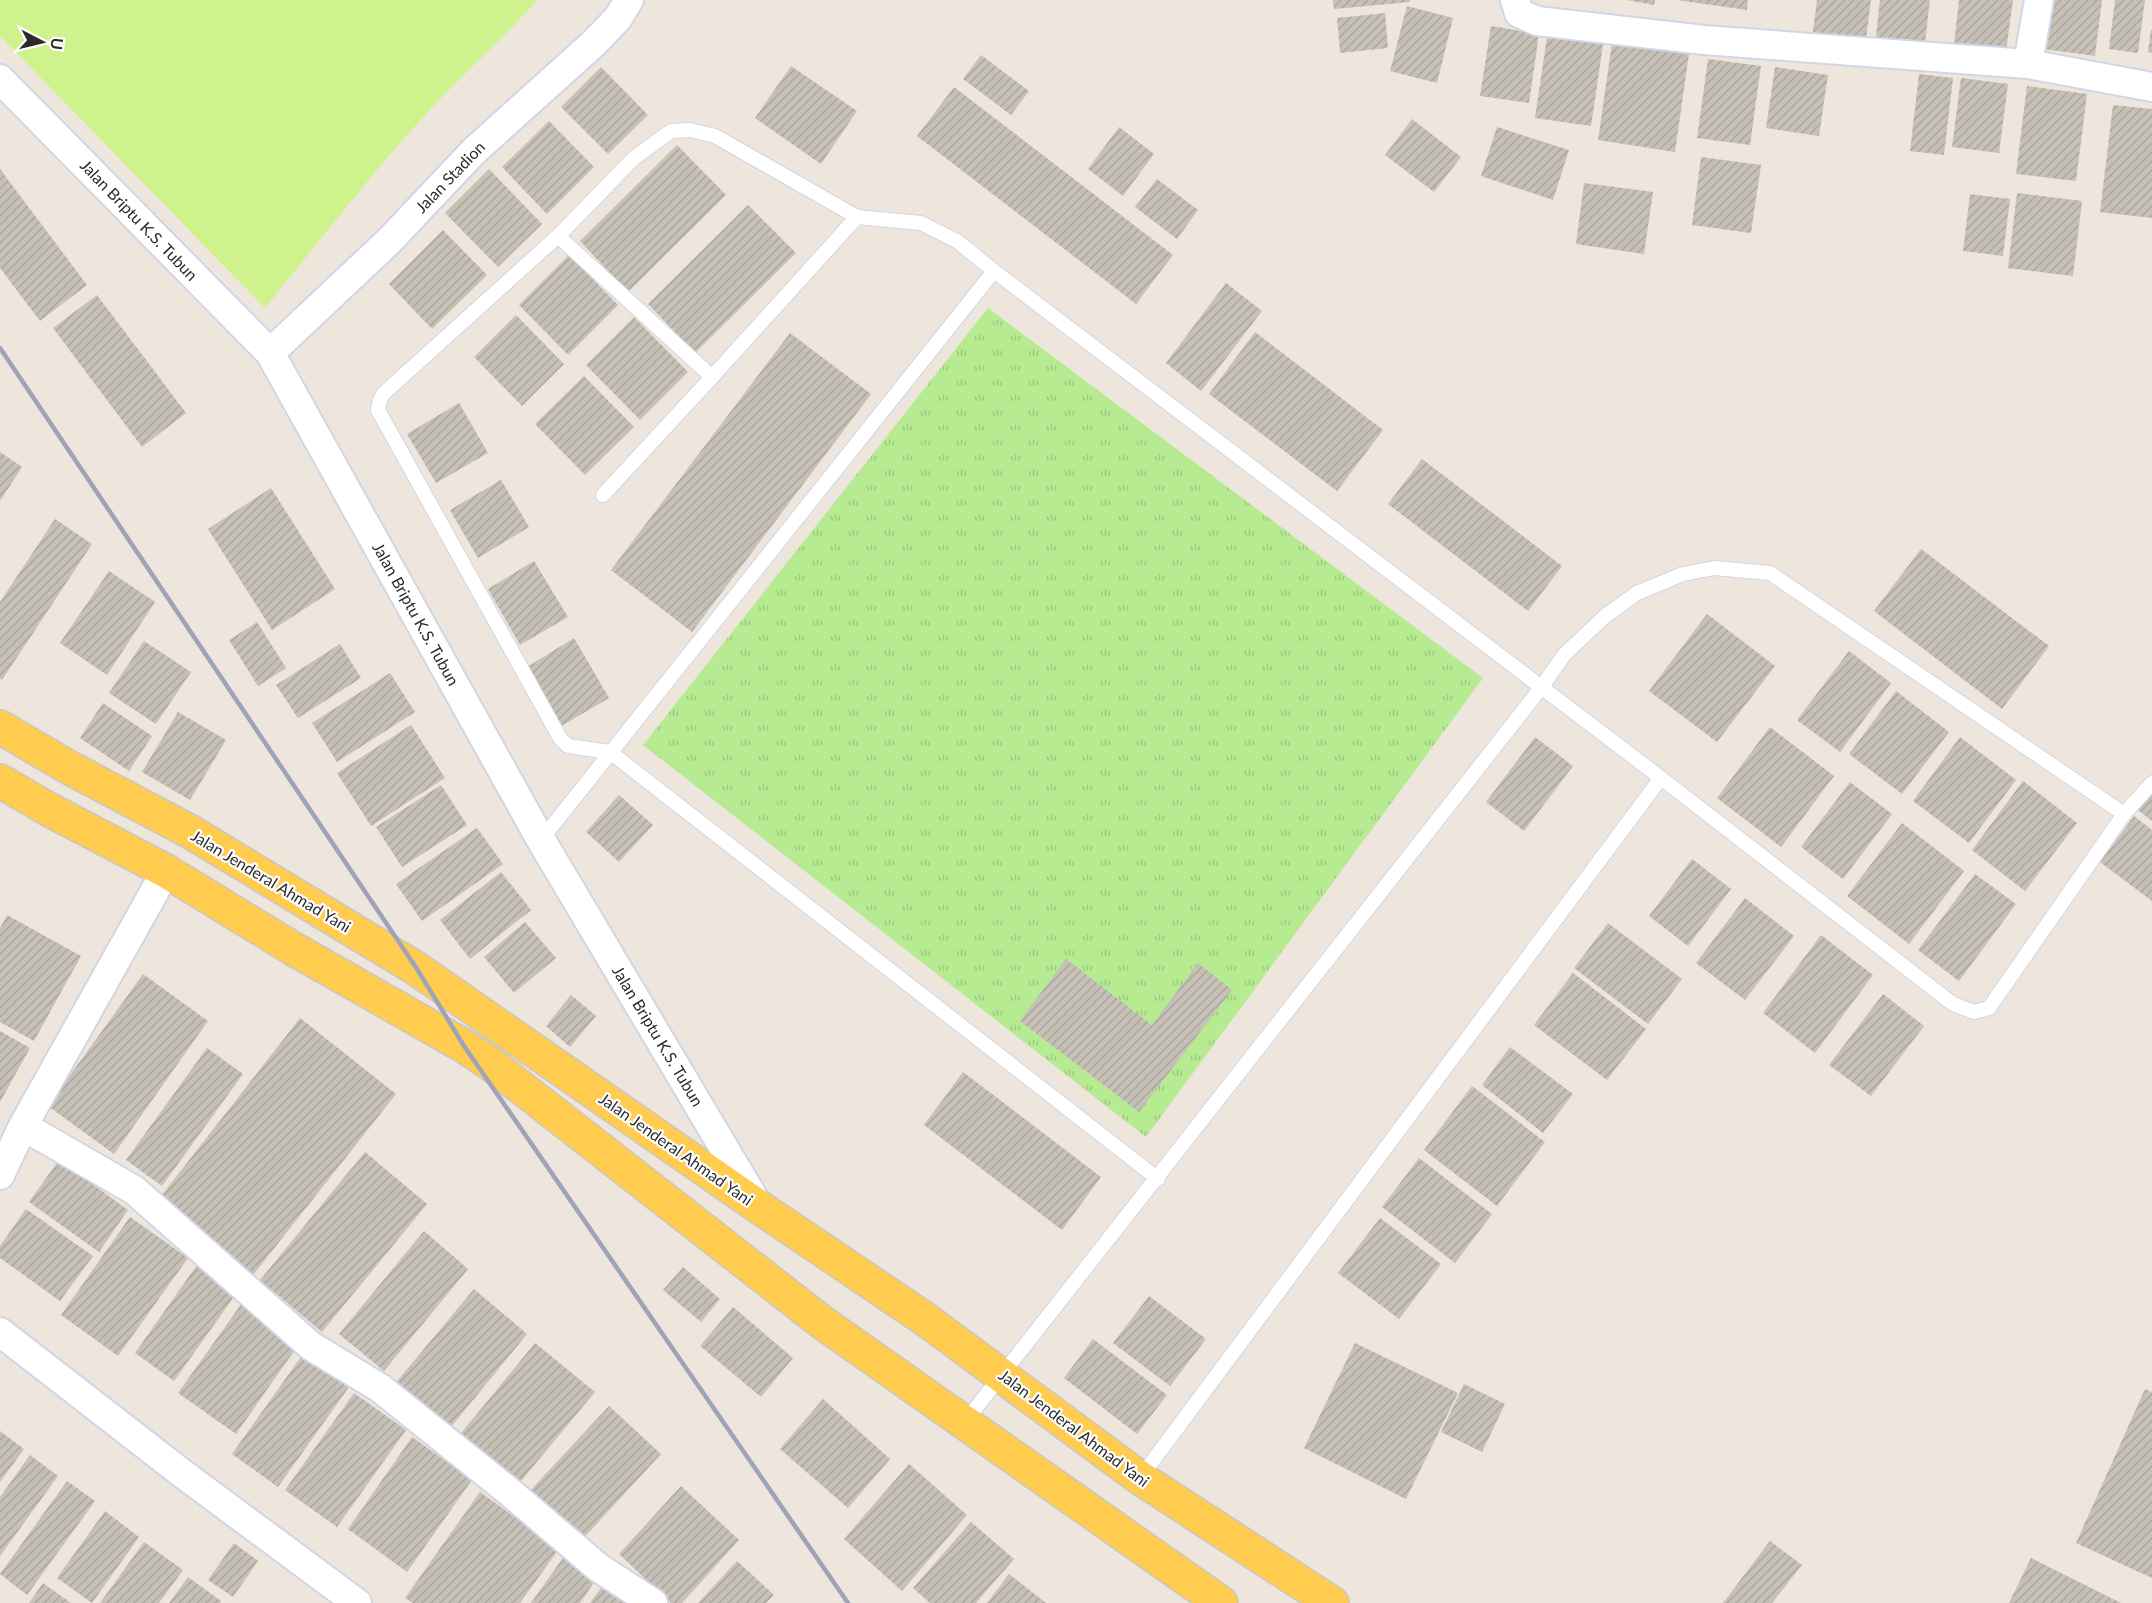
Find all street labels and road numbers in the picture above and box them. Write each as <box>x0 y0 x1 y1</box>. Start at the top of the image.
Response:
street label: Jalan Stadion <box>411 137 488 216</box>
street label: Jalan Briptu K.S. Tubun <box>77 155 202 284</box>
street label: Jalan Briptu K.S. Tubun <box>369 539 464 689</box>
street label: Jalan Jenderal Ahmad Yani <box>188 825 355 936</box>
street label: Jalan Briptu K.S. Tubun <box>609 962 708 1109</box>
street label: Jalan Jenderal Ahmad Yani <box>596 1088 757 1209</box>
street label: Jalan Jenderal Ahmad Yani <box>995 1365 1153 1490</box>

